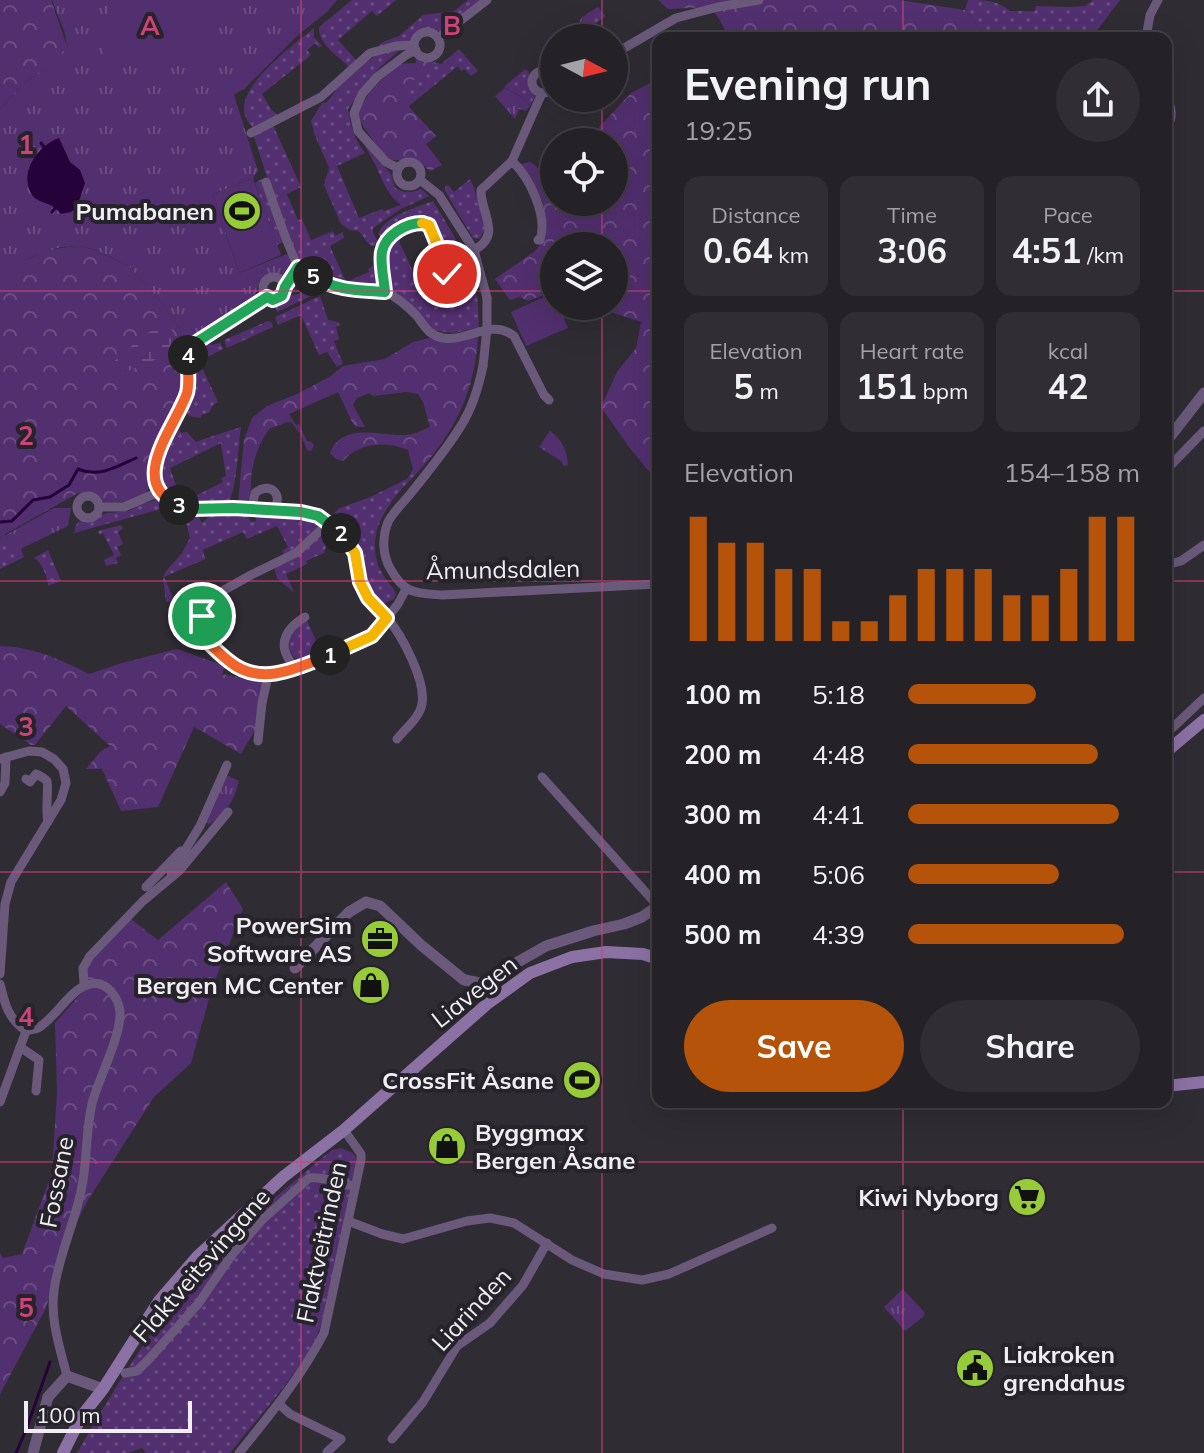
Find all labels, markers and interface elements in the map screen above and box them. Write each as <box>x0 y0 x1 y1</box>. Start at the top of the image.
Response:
text: A <box>140 9 160 42</box>
text: B <box>443 9 461 42</box>
north arrow <box>540 24 628 112</box>
map controls <box>540 24 628 320</box>
text: Evening run <box>684 56 931 111</box>
button: share <box>1056 58 1140 142</box>
text: 19:25 <box>684 114 752 147</box>
text: 1 <box>18 128 34 161</box>
button: locate <box>540 128 628 216</box>
sports icon: Pumabanen <box>221 190 263 232</box>
place label: Pumabanen <box>76 196 214 226</box>
text: Distance <box>712 201 800 229</box>
text: Time <box>887 201 937 229</box>
text: Pace <box>1043 201 1093 229</box>
text: 0.64 <box>703 229 773 272</box>
text: 3:06 <box>877 229 947 272</box>
text: 4:51 <box>1012 229 1082 272</box>
button: layers <box>540 232 628 320</box>
pin <box>413 240 481 308</box>
text: km <box>773 241 809 269</box>
text: /km <box>1082 241 1124 269</box>
icon: check <box>425 252 469 296</box>
pin: 5 <box>293 256 333 296</box>
text: 5 <box>306 262 320 290</box>
pin: 4 <box>168 335 208 375</box>
text: Elevation <box>709 337 803 365</box>
text: Heart rate <box>860 337 964 365</box>
text: kcal <box>1048 337 1088 365</box>
text: 4 <box>181 341 195 369</box>
text: 5 <box>733 365 754 408</box>
text: 151 <box>856 365 917 408</box>
text: 42 <box>1048 365 1088 408</box>
text: m <box>754 377 779 405</box>
text: bpm <box>917 377 968 405</box>
text: 2 <box>18 419 34 452</box>
text: Elevation <box>684 456 794 489</box>
text: 154–158 m <box>1004 456 1140 489</box>
pin: 3 <box>159 485 199 525</box>
text: 3 <box>172 491 186 519</box>
pin: 2 <box>321 513 361 553</box>
text: 2 <box>334 519 348 547</box>
street label: Åmundsdalen <box>425 553 581 585</box>
pin <box>168 582 236 650</box>
icon: arrive <box>180 594 224 638</box>
pin: 1 <box>310 635 350 675</box>
text: 1 <box>323 641 337 669</box>
text: 100 m <box>684 678 761 711</box>
text: 5:18 <box>812 678 865 711</box>
text: 3 <box>18 710 34 743</box>
text: 200 m <box>684 738 761 771</box>
text: 4:48 <box>812 738 865 771</box>
text: 300 m <box>684 798 761 831</box>
text: 4:41 <box>812 798 865 831</box>
text: 400 m <box>684 858 761 891</box>
text: 5:06 <box>812 858 865 891</box>
place label: PowerSim Software AS <box>207 910 352 968</box>
office icon: PowerSim Software AS <box>359 918 401 960</box>
text: 500 m <box>684 918 761 951</box>
text: 4:39 <box>812 918 865 951</box>
street label: Liavegen <box>425 948 523 1034</box>
shop icon: Bergen MC Center <box>350 964 392 1006</box>
place label: Bergen MC Center <box>136 970 344 1000</box>
text: 4 <box>18 1000 34 1033</box>
button: Save <box>684 1000 904 1092</box>
button: Share <box>920 1000 1140 1092</box>
sports icon: CrossFit Åsane <box>561 1059 603 1101</box>
place label: CrossFit Åsane <box>382 1065 554 1095</box>
place label: Byggmax Bergen Åsane <box>475 1117 635 1175</box>
shop icon: Byggmax Bergen Åsane <box>426 1125 468 1167</box>
street label: Fossane <box>32 1134 80 1230</box>
street label: Flaktveitrinden <box>289 1159 353 1325</box>
supermarket icon: Kiwi Nyborg <box>1006 1176 1048 1218</box>
street label: Flaktveitsvingane <box>126 1182 276 1348</box>
place label: Kiwi Nyborg <box>858 1182 999 1212</box>
street label: Liarinden <box>425 1261 517 1357</box>
text: 5 <box>18 1291 34 1324</box>
place label: Liakroken grendahus <box>1003 1339 1125 1397</box>
public building icon: Liakroken grendahus <box>954 1347 996 1389</box>
scale bar <box>24 1397 192 1433</box>
text: 100 m <box>36 1401 101 1429</box>

